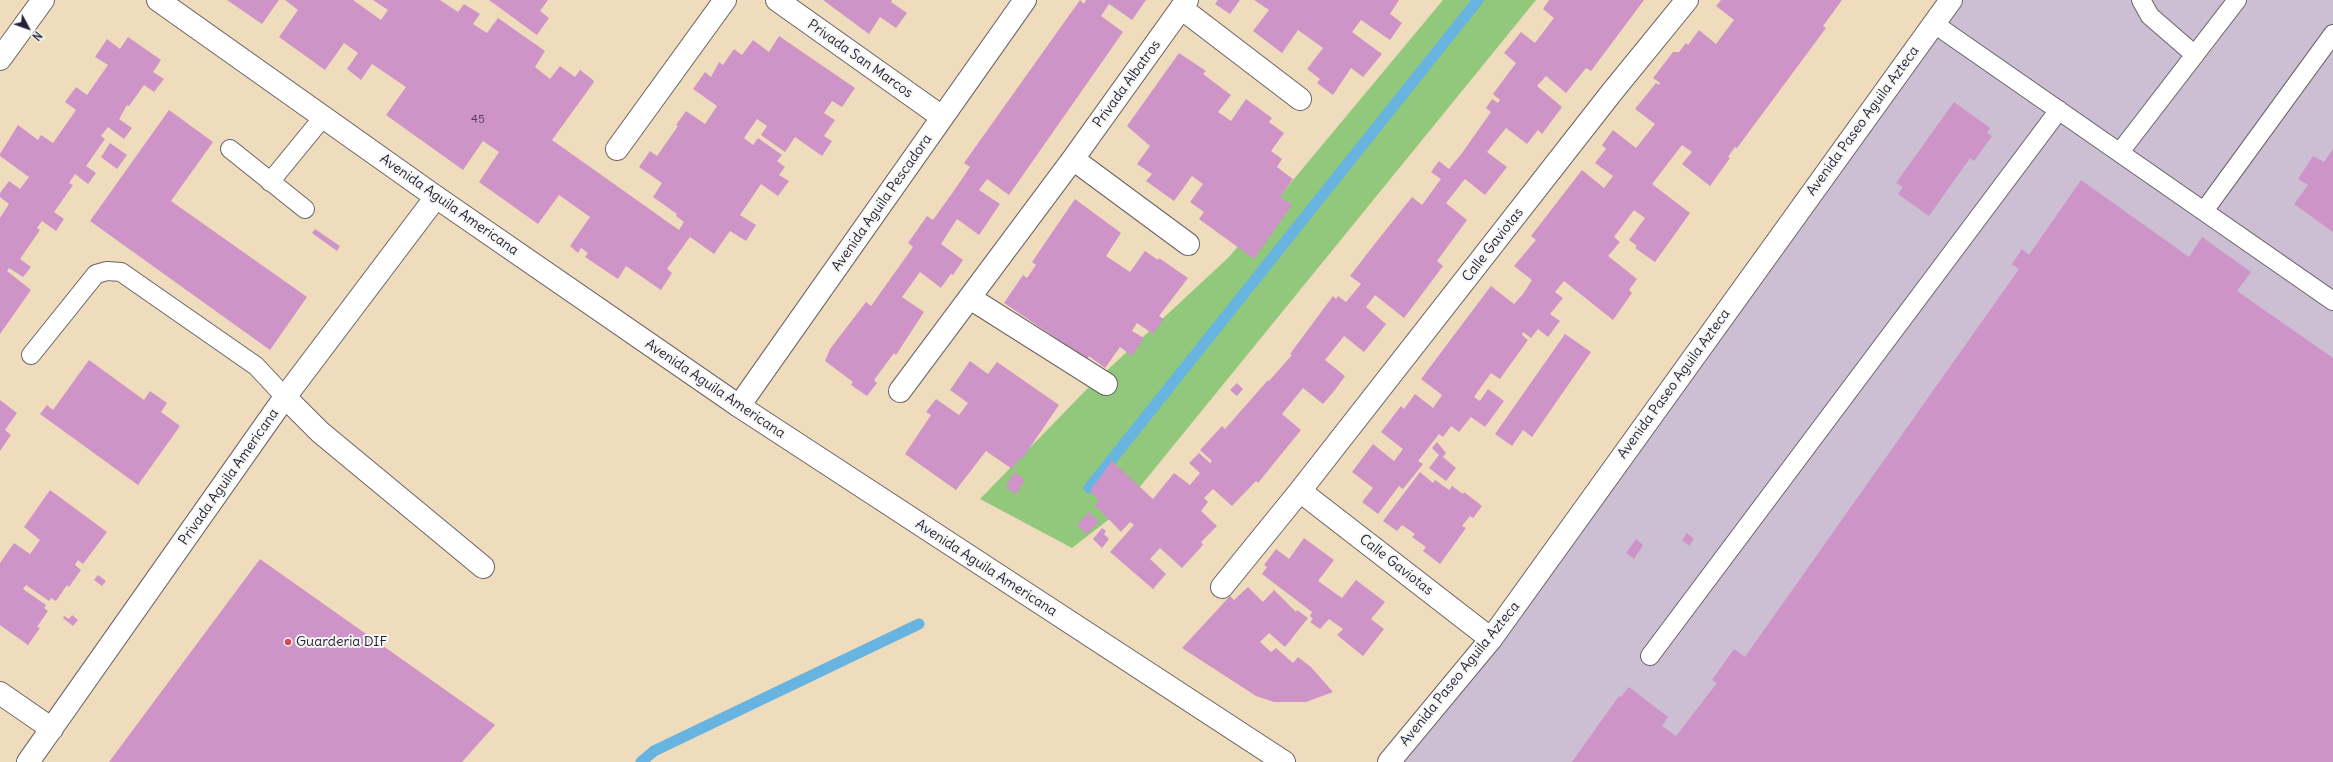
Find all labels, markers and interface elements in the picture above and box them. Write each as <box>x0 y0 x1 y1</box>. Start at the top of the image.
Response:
north arrow <box>8 8 48 48</box>
street label: Privada San Marcos <box>804 16 916 102</box>
text: N <box>29 28 45 43</box>
street label: Privada Albatros <box>1090 37 1164 131</box>
street label: Avenida Paseo Aguila Azteca <box>1803 43 1923 199</box>
house number: 45 <box>471 113 485 127</box>
street label: Avenida Aguila Pescadora <box>828 131 936 275</box>
street label: Avenida Aguila Americana <box>376 151 522 259</box>
street label: Calle Gaviotas <box>1459 205 1527 285</box>
street label: Avenida Paseo Aguila Azteca <box>1614 306 1734 462</box>
street label: Avenida Aguila Americana <box>642 336 788 442</box>
street label: Privada Aguila Americana <box>175 405 283 549</box>
street label: Avenida Aguila Americana <box>912 516 1060 620</box>
street label: Calle Gaviotas <box>1356 531 1436 599</box>
street label: Avenida Paseo Aguila Azteca <box>1397 599 1523 749</box>
place label: Guarderia DIF <box>296 634 387 650</box>
marker: Guarderia DIF <box>283 637 293 647</box>

